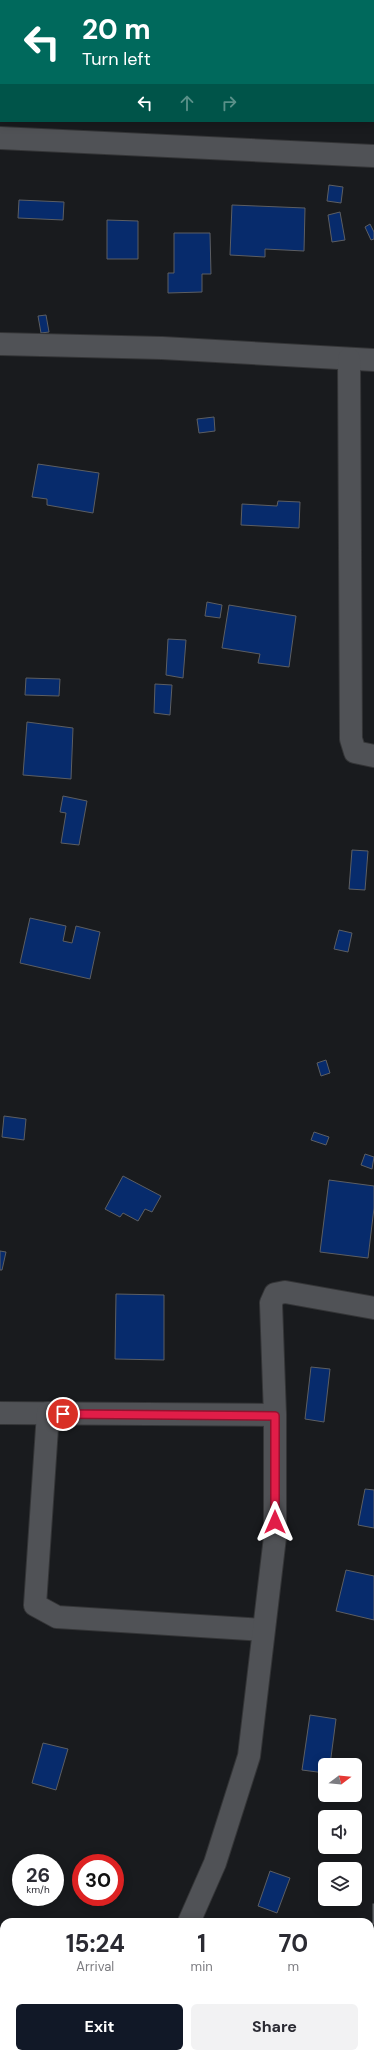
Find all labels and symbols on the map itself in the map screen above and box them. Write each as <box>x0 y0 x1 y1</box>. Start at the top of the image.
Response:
pin <box>46 1397 80 1431</box>
position arrow <box>254 1501 296 1543</box>
north arrow <box>318 1758 362 1802</box>
speed limit sign: 30 <box>72 1854 124 1906</box>

